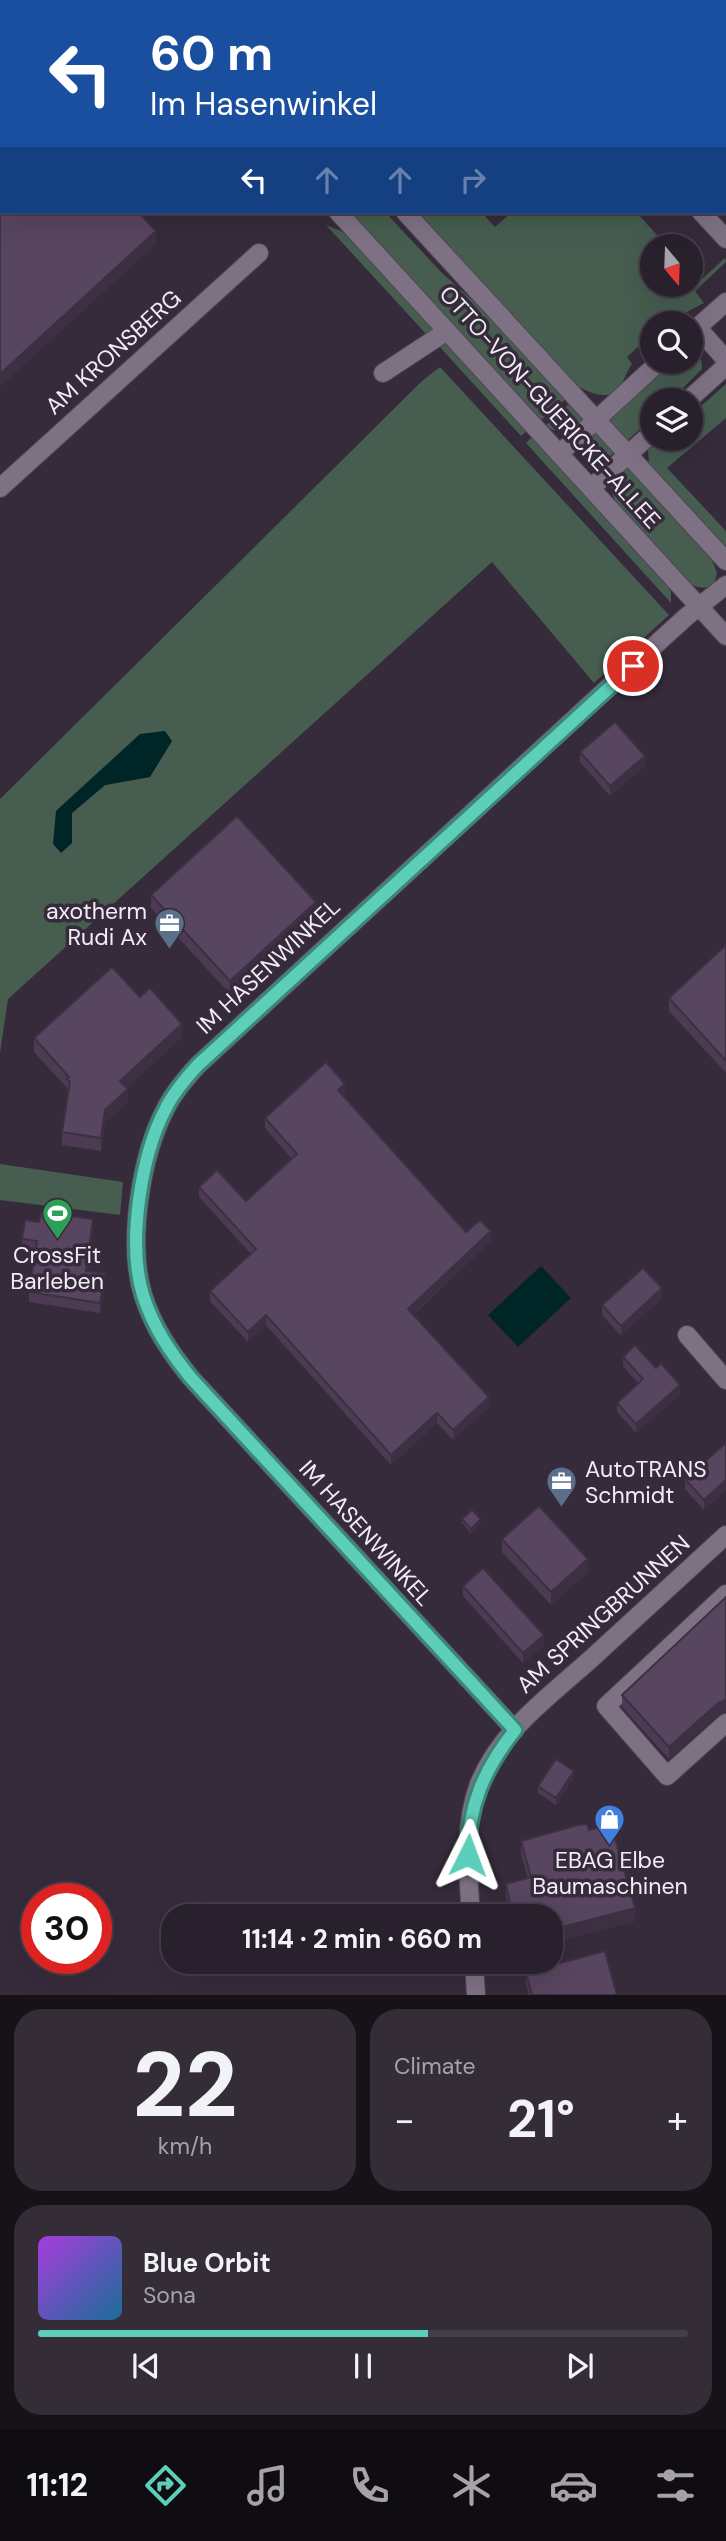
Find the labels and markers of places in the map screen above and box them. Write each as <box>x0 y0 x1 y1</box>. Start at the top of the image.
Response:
pin <box>603 636 663 696</box>
place label: axotherm Rudi Ax <box>46 896 147 952</box>
office icon: axotherm Rudi Ax <box>153 907 187 951</box>
sports icon: CrossFit Barleben <box>40 1197 74 1241</box>
place label: CrossFit Barleben <box>10 1240 104 1296</box>
place label: AutoTRANS Schmidt <box>585 1454 707 1510</box>
office icon: AutoTRANS Schmidt <box>545 1465 579 1509</box>
shop icon: EBAG Elbe Baumaschinen <box>593 1802 627 1846</box>
place label: EBAG Elbe Baumaschinen <box>532 1845 688 1901</box>

